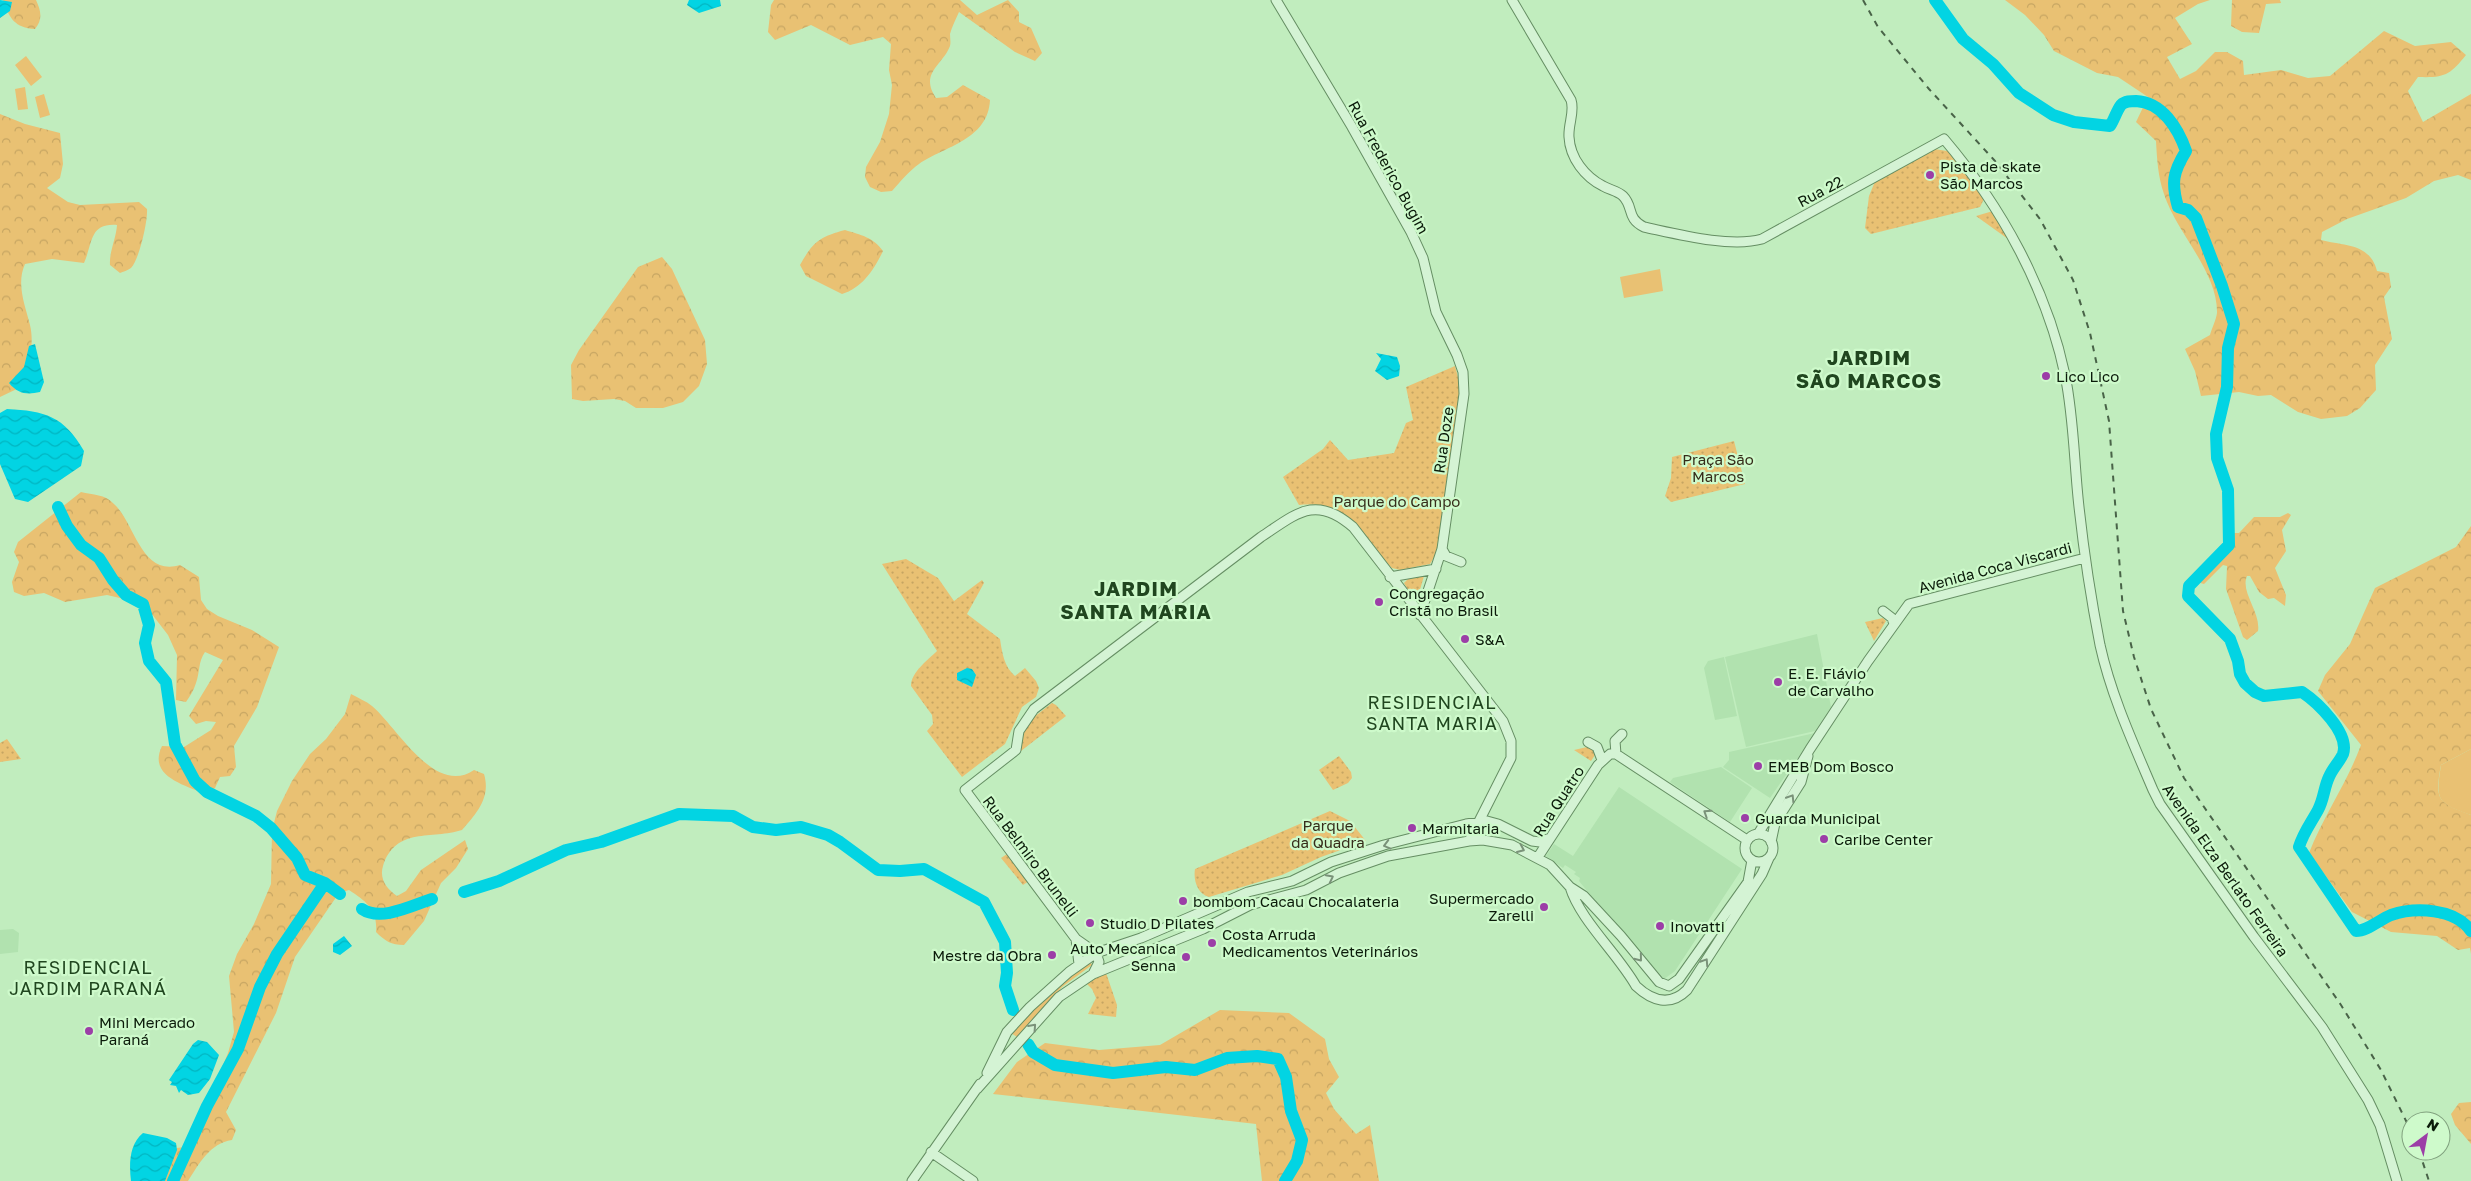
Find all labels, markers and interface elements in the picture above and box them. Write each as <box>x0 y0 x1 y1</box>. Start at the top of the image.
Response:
street label: Rua Frederico Bugim <box>1345 98 1433 236</box>
place label: Pista de skate São Marcos <box>1940 157 2041 192</box>
marker: Pista de skate São Marcos <box>1924 169 1936 181</box>
street label: Rua 22 <box>1794 172 1846 210</box>
district label: JARDIM SÃO MARCOS <box>1796 345 1942 392</box>
place label: Lico Lico <box>2056 367 2119 385</box>
marker: Lico Lico <box>2040 370 2052 382</box>
street label: Rua Doze <box>1429 405 1457 474</box>
park label: Praça São Marcos <box>1682 450 1754 485</box>
park label: Parque do Campo <box>1334 492 1460 510</box>
street label: Avenida Coca Viscardi <box>1916 538 2074 596</box>
district label: JARDIM SANTA MARIA <box>1060 576 1212 623</box>
place label: Congregação Cristã no Brasil <box>1389 584 1498 619</box>
marker: Congregação Cristã no Brasil <box>1373 596 1385 608</box>
place label: S&A <box>1475 630 1505 648</box>
marker: S&A <box>1459 633 1471 645</box>
place label: E. E. Flávio de Carvalho <box>1788 664 1874 699</box>
marker: E. E. Flávio de Carvalho <box>1772 676 1784 688</box>
district label: RESIDENCIAL SANTA MARIA <box>1366 691 1498 734</box>
place label: EMEB Dom Bosco <box>1768 757 1894 775</box>
marker: EMEB Dom Bosco <box>1752 760 1764 772</box>
street label: Rua Quatro <box>1529 762 1587 840</box>
street label: Avenida Elza Berlato Ferreira <box>2159 780 2293 960</box>
street label: Rua Belmiro Brunelli <box>980 792 1082 920</box>
one-way arrow <box>1784 795 1794 804</box>
place label: Guarda Municipal <box>1755 809 1880 827</box>
one-way arrow <box>1703 810 1712 819</box>
marker: Guarda Municipal <box>1739 812 1751 824</box>
park label: Parque da Quadra <box>1291 816 1365 851</box>
place label: Marmitaria <box>1422 819 1499 837</box>
marker: Marmitaria <box>1406 822 1418 834</box>
place label: Caribe Center <box>1834 830 1933 848</box>
marker: Caribe Center <box>1818 833 1830 845</box>
one-way arrow <box>1383 839 1391 849</box>
one-way arrow <box>1516 843 1525 854</box>
one-way arrow <box>1325 874 1334 884</box>
place label: Supermercado Zarelli <box>1429 889 1534 924</box>
place label: bombom Cacau Chocalateria <box>1193 892 1399 910</box>
marker: bombom Cacau Chocalateria <box>1177 895 1189 907</box>
marker: Supermercado Zarelli <box>1538 901 1550 913</box>
place label: Studio D Pilates <box>1100 914 1214 932</box>
marker: Studio D Pilates <box>1084 917 1096 929</box>
place label: Inovatti <box>1670 917 1725 935</box>
marker: Inovatti <box>1654 920 1666 932</box>
place label: Costa Arruda Medicamentos Veterinários <box>1222 925 1418 960</box>
marker: Costa Arruda Medicamentos Veterinários <box>1206 937 1218 949</box>
place label: Auto Mecanica Senna <box>1070 939 1176 974</box>
place label: Mestre da Obra <box>932 946 1042 964</box>
marker: Mestre da Obra <box>1046 949 1058 961</box>
marker: Auto Mecanica Senna <box>1180 951 1192 963</box>
one-way arrow <box>1634 952 1643 961</box>
district label: RESIDENCIAL JARDIM PARANÁ <box>9 956 167 999</box>
one-way arrow <box>1698 958 1708 967</box>
place label: Mini Mercado Paraná <box>99 1013 195 1048</box>
one-way arrow <box>1027 1023 1036 1032</box>
marker: Mini Mercado Paraná <box>83 1025 95 1037</box>
north arrow <box>2401 1111 2451 1161</box>
text: N <box>2424 1115 2442 1135</box>

